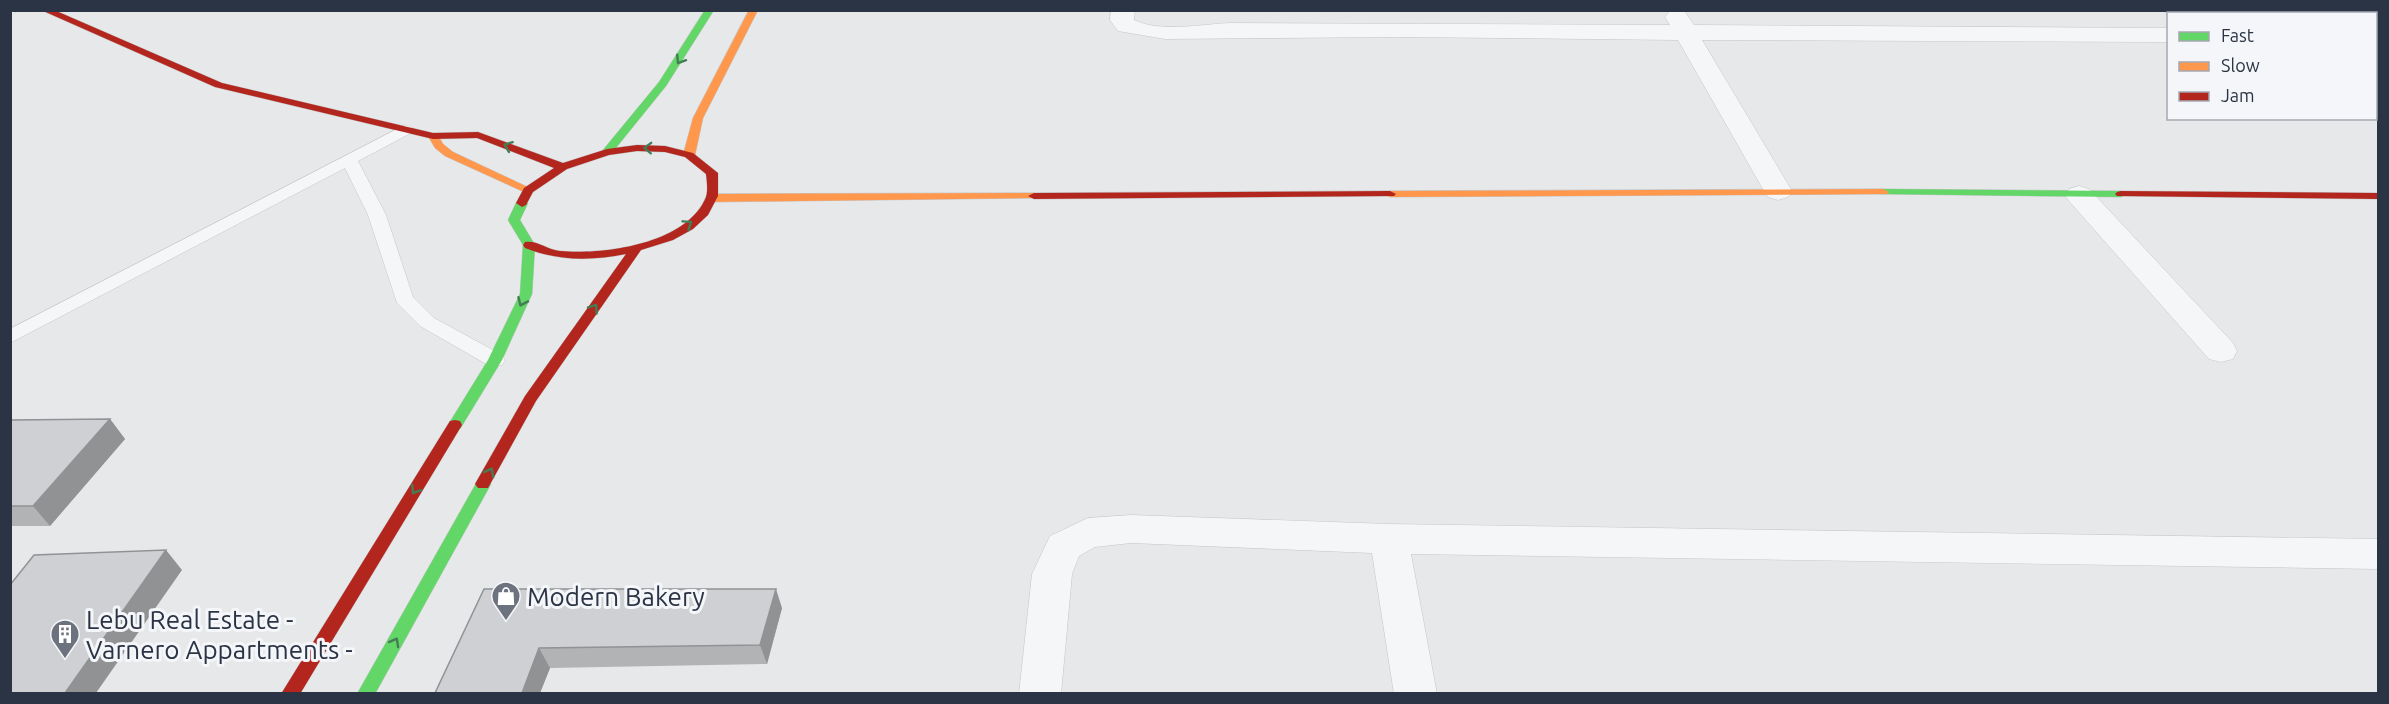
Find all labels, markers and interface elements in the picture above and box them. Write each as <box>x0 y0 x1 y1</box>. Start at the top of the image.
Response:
legend <box>2167 12 2377 120</box>
text: Fast <box>2221 25 2254 45</box>
one-way arrow <box>675 54 687 64</box>
text: Slow <box>2221 55 2260 75</box>
text: Jam <box>2221 85 2255 105</box>
one-way arrow <box>503 141 514 153</box>
one-way arrow <box>644 142 653 155</box>
one-way arrow <box>682 220 692 232</box>
one-way arrow <box>517 296 529 307</box>
one-way arrow <box>587 304 598 315</box>
one-way arrow <box>483 468 494 478</box>
one-way arrow <box>411 484 423 494</box>
shop icon: Modern Bakery <box>490 580 522 622</box>
place label: Modern Bakery <box>527 582 705 611</box>
place label: Lebu Real Estate - Varnero Appartments - <box>86 605 353 664</box>
building icon: Lebu Real Estate - Varnero Appartments - <box>49 618 81 660</box>
one-way arrow <box>388 638 399 649</box>

